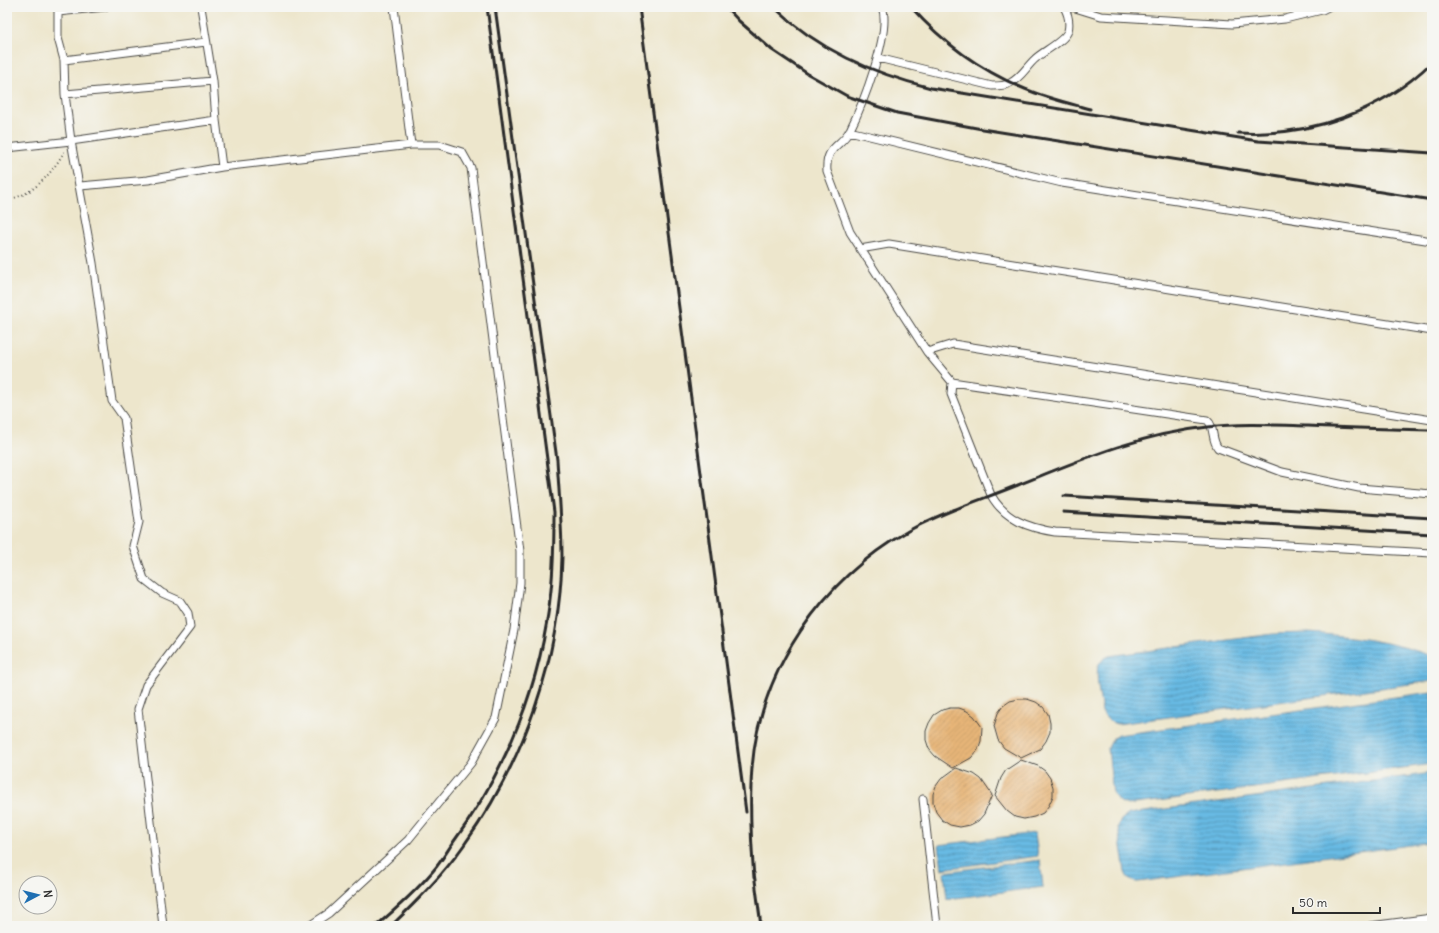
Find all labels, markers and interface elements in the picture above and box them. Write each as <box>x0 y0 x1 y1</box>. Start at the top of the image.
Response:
north arrow <box>18 875 58 915</box>
text: N <box>41 889 55 898</box>
scale bar <box>1293 889 1380 915</box>
text: 50 m <box>1299 895 1328 910</box>

